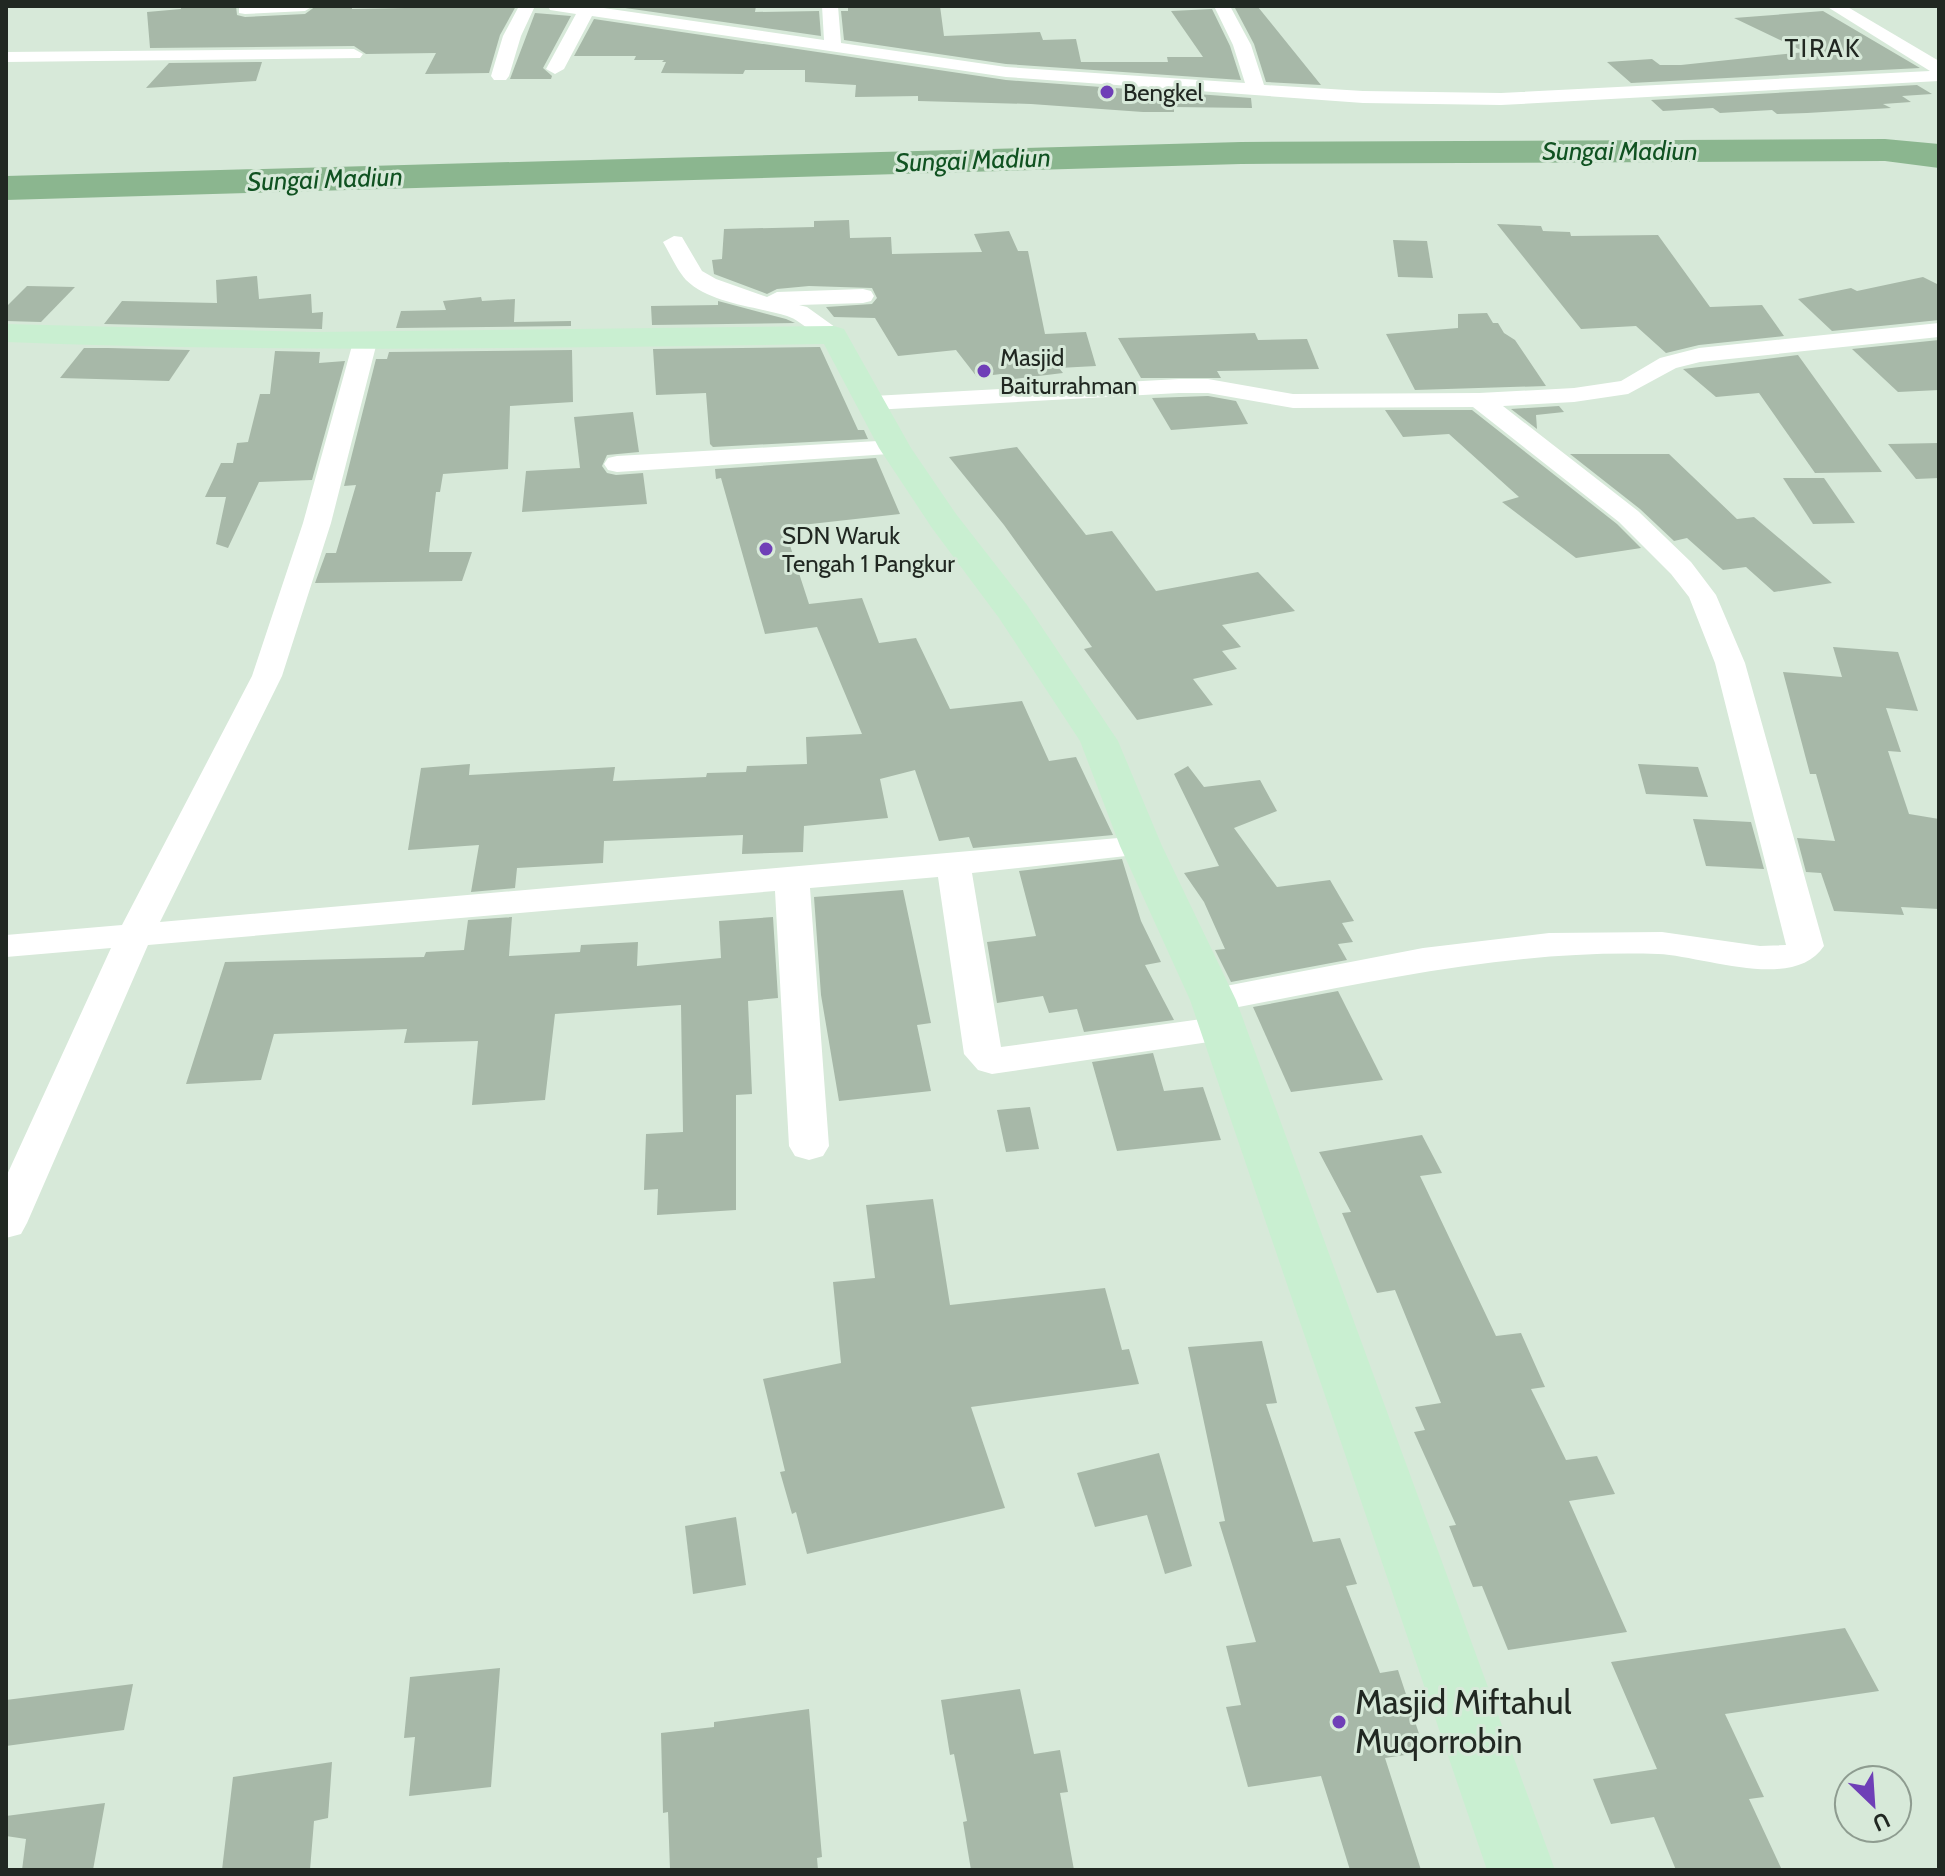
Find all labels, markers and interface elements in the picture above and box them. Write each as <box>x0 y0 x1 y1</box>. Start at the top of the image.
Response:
district label: TIRAK <box>1785 32 1861 64</box>
place label: Bengkel <box>1123 78 1203 107</box>
marker: Bengkel <box>1098 83 1116 101</box>
water label: Sungai Madiun <box>1542 135 1698 167</box>
water label: Sungai Madiun <box>895 141 1051 179</box>
water label: Sungai Madiun <box>247 160 403 198</box>
place label: Masjid Baiturrahman <box>1000 343 1137 400</box>
marker: Masjid Baiturrahman <box>975 362 993 380</box>
place label: SDN Waruk Tengah 1 Pangkur <box>782 521 955 578</box>
marker: SDN Waruk Tengah 1 Pangkur <box>757 540 775 558</box>
place label: Masjid Miftahul Muqorrobin <box>1355 1681 1572 1762</box>
marker: Masjid Miftahul Muqorrobin <box>1330 1713 1348 1731</box>
north arrow <box>1833 1764 1913 1844</box>
text: U <box>1868 1806 1894 1837</box>

